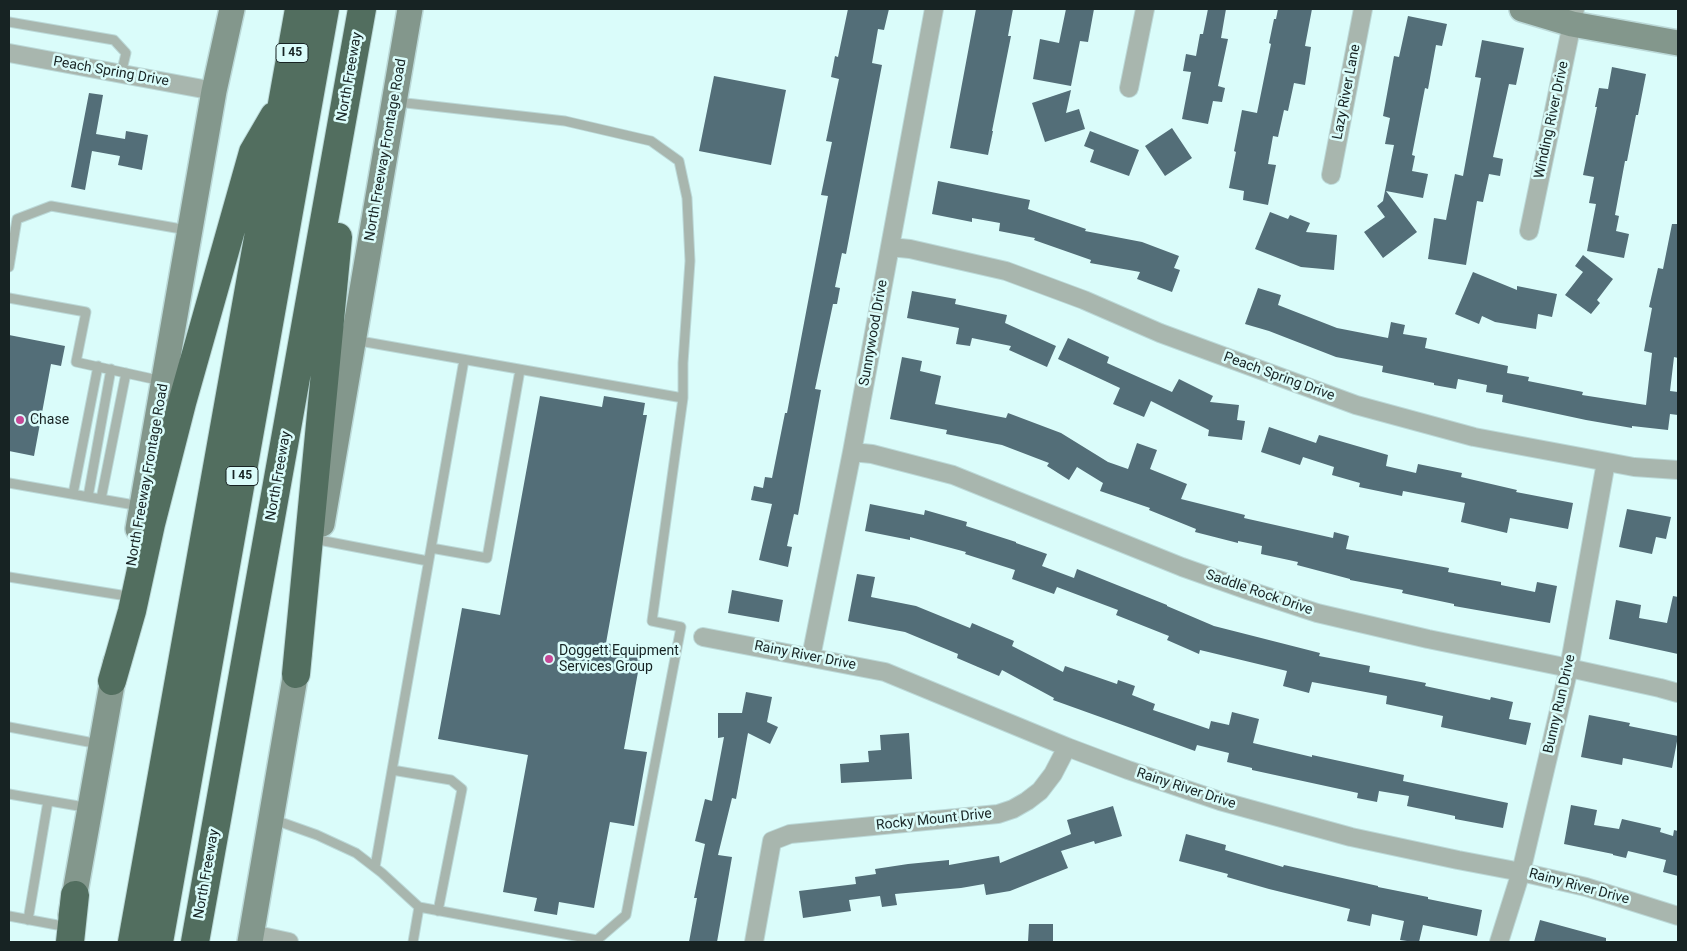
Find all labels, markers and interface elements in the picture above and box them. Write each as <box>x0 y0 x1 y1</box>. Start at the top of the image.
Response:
street label: North Freeway <box>334 31 366 123</box>
street label: Lazy River Lane <box>1330 43 1364 141</box>
road number: I 45 <box>276 44 308 62</box>
street label: Peach Spring Drive <box>52 54 170 90</box>
street label: North Freeway Frontage Road <box>362 57 410 243</box>
street label: Winding River Drive <box>1531 60 1573 180</box>
street label: Sunnywood Drive <box>856 279 892 387</box>
street label: Peach Spring Drive <box>1221 349 1337 405</box>
street label: North Freeway Frontage Road <box>124 382 172 568</box>
place label: Chase <box>30 412 69 428</box>
marker: Chase <box>14 414 26 426</box>
street label: North Freeway <box>263 430 295 522</box>
road number: I 45 <box>226 466 258 486</box>
street label: Saddle Rock Drive <box>1203 567 1315 619</box>
street label: Rainy River Drive <box>753 638 857 674</box>
place label: Doggett Equipment Services Group <box>559 643 679 676</box>
marker: Doggett Equipment Services Group <box>543 653 555 665</box>
street label: Bunny Run Drive <box>1540 653 1580 755</box>
street label: Rainy River Drive <box>1134 765 1238 813</box>
street label: Rocky Mount Drive <box>875 806 993 834</box>
street label: North Freeway <box>191 828 223 920</box>
street label: Rainy River Drive <box>1527 866 1631 908</box>

